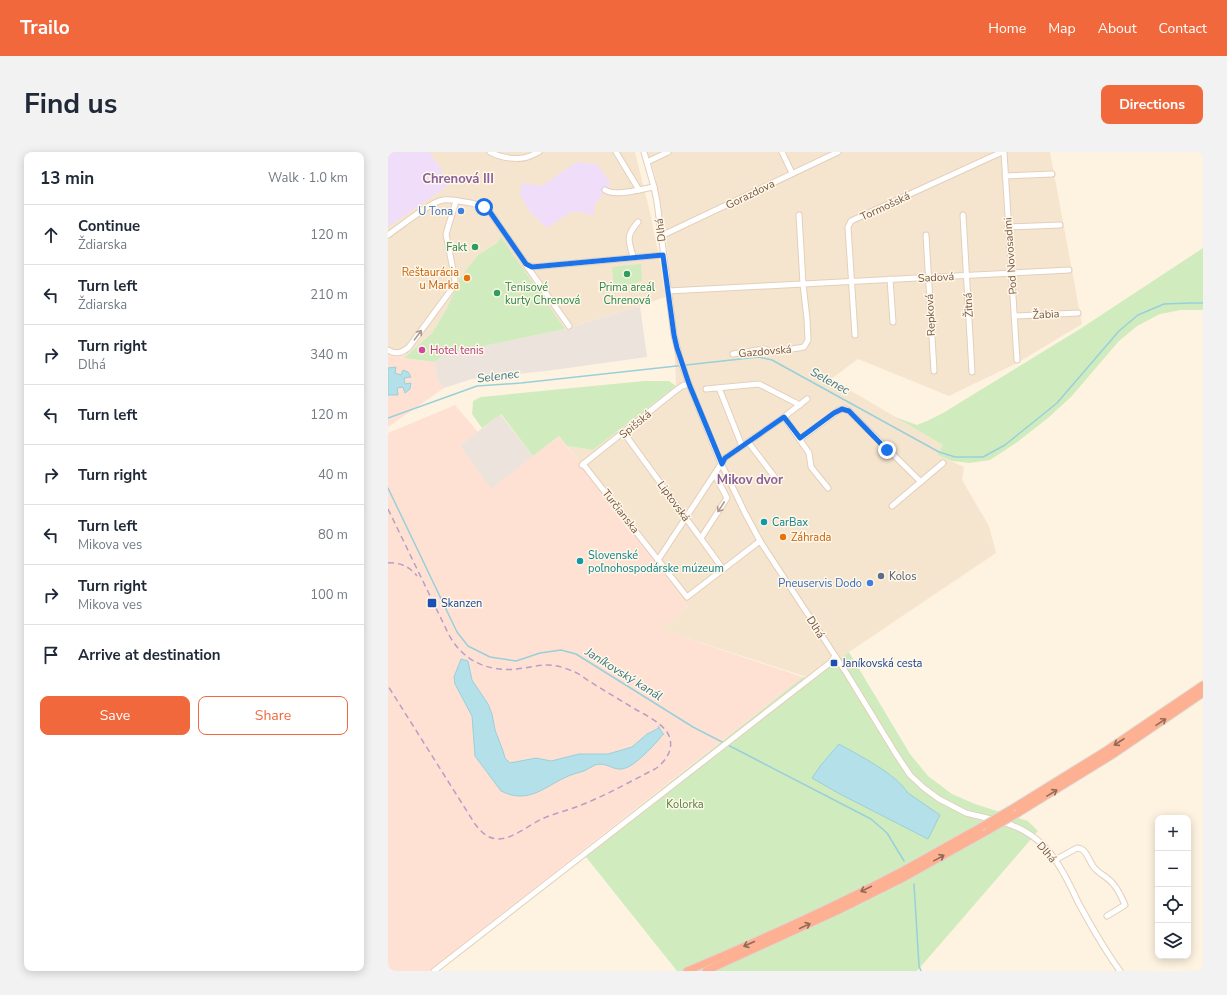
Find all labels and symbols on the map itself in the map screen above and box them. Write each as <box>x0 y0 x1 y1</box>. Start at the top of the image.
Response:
district label: Chrenová III <box>422 170 494 188</box>
street label: Gorazdova <box>723 176 777 213</box>
street label: Tormošská <box>858 188 913 224</box>
route start <box>475 198 493 216</box>
place label: U Tona <box>418 204 453 219</box>
marker: U Tona <box>456 206 466 216</box>
street label: Dlhá <box>652 217 669 243</box>
street label: Pod Novosadmi <box>1000 217 1021 295</box>
place label: Fakt <box>446 240 467 255</box>
marker: Fakt <box>470 242 480 252</box>
place label: Reštaurácia u Marka <box>402 265 459 293</box>
marker: Prima areál Chrenová <box>622 269 632 279</box>
street label: Sadová <box>917 269 955 286</box>
marker: Reštaurácia u Marka <box>462 273 472 283</box>
place label: Tenisové kurty Chrenová <box>505 280 581 308</box>
place label: Prima areál Chrenová <box>599 280 656 308</box>
marker: Tenisové kurty Chrenová <box>492 288 502 298</box>
street label: Žitná <box>959 292 977 318</box>
street label: Repková <box>922 293 939 336</box>
street label: Žabia <box>1032 305 1060 323</box>
one-way arrow <box>414 329 422 340</box>
street label: Gazdovská <box>738 342 792 361</box>
place label: Hotel tenis <box>430 343 484 358</box>
marker: Hotel tenis <box>417 345 427 355</box>
water label: Selenec <box>808 364 853 398</box>
water label: Selenec <box>476 365 520 387</box>
street label: Spišská <box>616 407 655 442</box>
route end <box>878 441 896 459</box>
district label: Mikov dvor <box>717 471 784 489</box>
street label: Liptovská <box>654 478 694 525</box>
street label: Turčianska <box>599 486 643 537</box>
one-way arrow <box>717 501 725 512</box>
place label: CarBax <box>772 515 808 530</box>
marker: CarBax <box>759 517 769 527</box>
place label: Záhrada <box>791 530 832 545</box>
marker: Záhrada <box>778 532 788 542</box>
place label: Slovenské poľnohospodárske múzeum <box>588 548 724 576</box>
marker: Slovenské poľnohospodárske múzeum <box>575 556 585 566</box>
place label: Kolos <box>889 569 916 584</box>
marker: Kolos <box>876 571 886 581</box>
place label: Pneuservis Dodo <box>778 576 862 591</box>
marker: Pneuservis Dodo <box>865 578 875 588</box>
place label: Skanzen <box>441 596 482 611</box>
marker: Skanzen <box>426 597 438 609</box>
street label: Dlhá <box>803 613 828 641</box>
water label: Janíkovský kanál <box>581 643 666 704</box>
place label: Janíkovská cesta <box>841 656 923 671</box>
marker: Janíkovská cesta <box>829 658 839 668</box>
one-way arrow <box>1155 718 1166 726</box>
one-way arrow <box>1114 738 1125 746</box>
one-way arrow <box>1046 788 1058 796</box>
park label: Kolorka <box>666 797 704 812</box>
street label: Dlhá <box>1033 839 1060 866</box>
one-way arrow <box>933 853 945 861</box>
one-way arrow <box>860 885 872 893</box>
one-way arrow <box>799 922 811 929</box>
one-way arrow <box>743 941 755 949</box>

